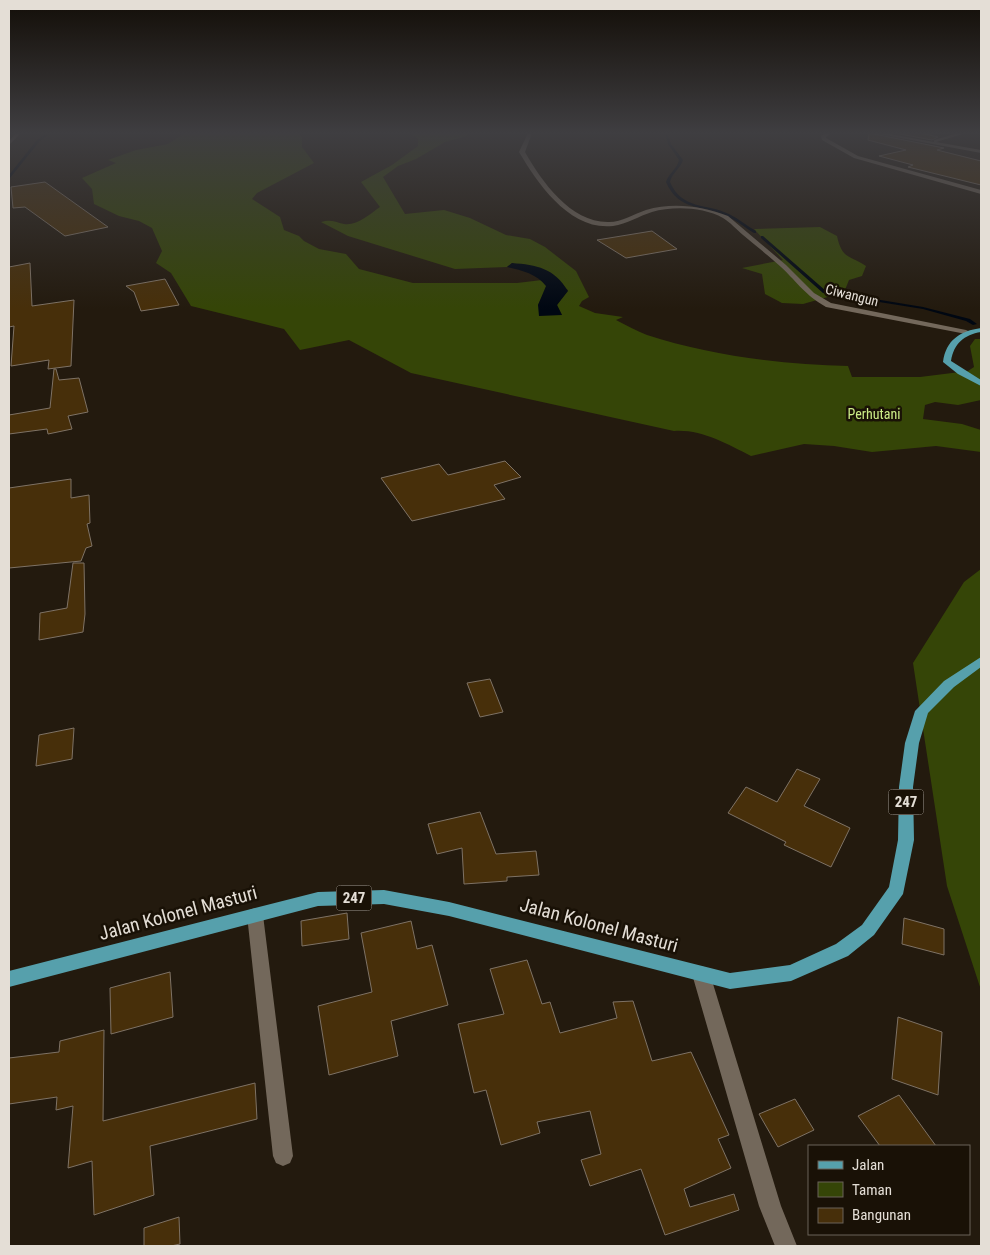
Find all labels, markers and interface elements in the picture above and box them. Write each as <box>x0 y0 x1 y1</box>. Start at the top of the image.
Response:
street label: Ciwangun <box>824 281 880 309</box>
park label: Perhutani <box>848 406 900 422</box>
road number: 247 <box>888 790 924 814</box>
street label: Jalan Kolonel Masturi <box>96 881 260 945</box>
road number: 247 <box>336 886 372 910</box>
street label: Jalan Kolonel Masturi <box>517 893 681 957</box>
legend <box>808 1145 970 1235</box>
text: Jalan <box>852 1156 884 1174</box>
text: Taman <box>852 1181 892 1199</box>
text: Bangunan <box>852 1206 911 1224</box>

